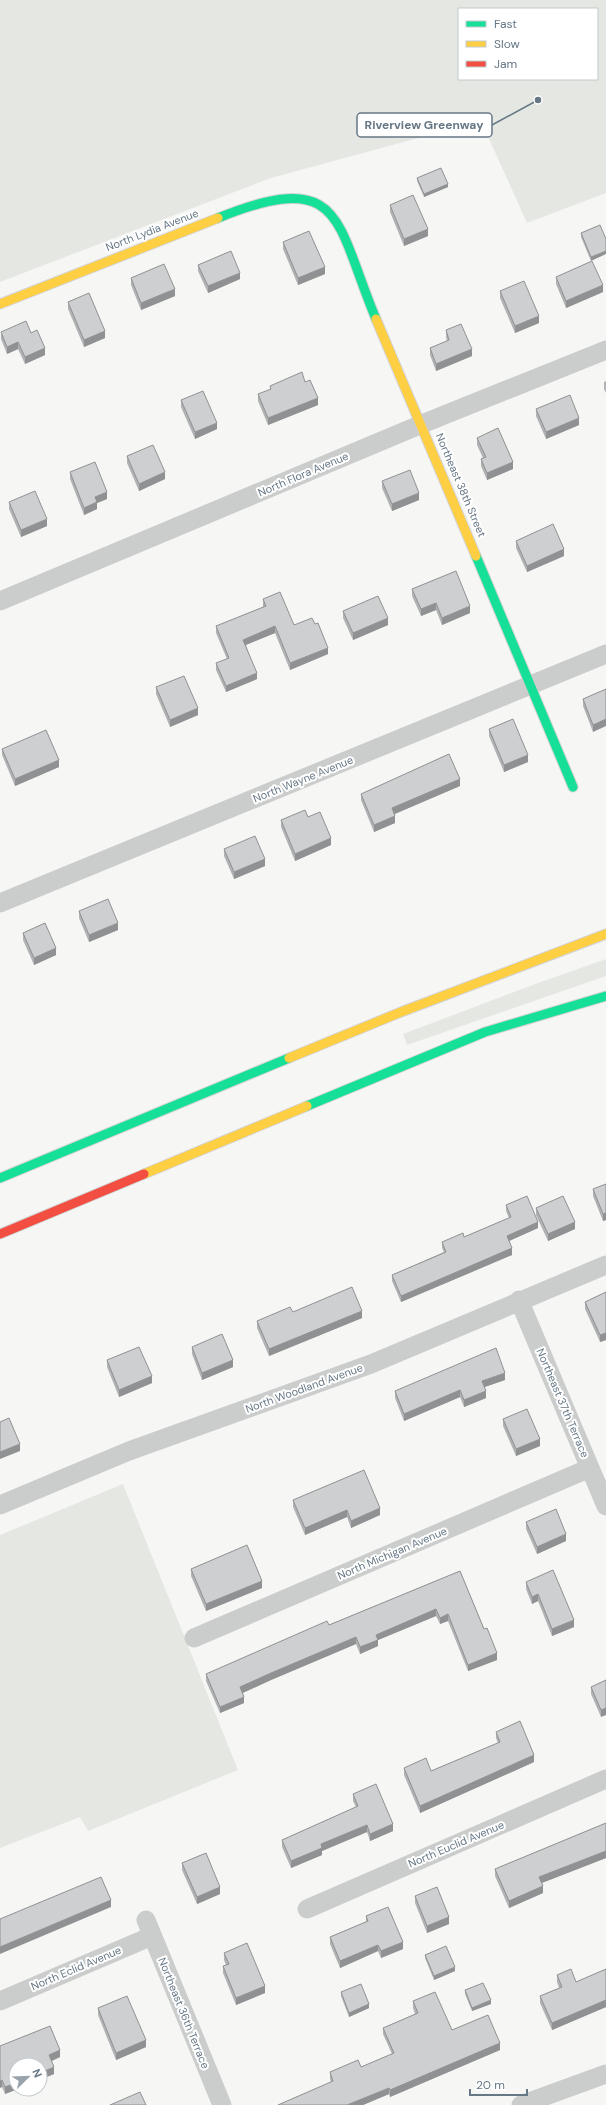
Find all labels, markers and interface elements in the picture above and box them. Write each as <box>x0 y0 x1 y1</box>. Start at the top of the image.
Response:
legend <box>458 8 598 80</box>
text: Fast <box>494 16 517 32</box>
text: Slow <box>494 36 520 52</box>
text: Jam <box>494 56 517 72</box>
callout: Riverview Greenway <box>357 113 492 137</box>
text: Riverview Greenway <box>365 117 484 133</box>
street label: North Lydia Avenue <box>104 206 200 254</box>
street label: Northeast 38th Street <box>433 431 489 539</box>
street label: North Flora Avenue <box>256 449 350 499</box>
street label: North Wayne Avenue <box>251 753 355 805</box>
street label: Northeast 37th Terrace <box>534 1346 592 1460</box>
street label: North Woodland Avenue <box>243 1360 365 1416</box>
street label: North Michigan Avenue <box>335 1524 449 1582</box>
street label: North Euclid Avenue <box>406 1817 506 1871</box>
street label: North Eclid Avenue <box>29 1943 123 1993</box>
street label: Northeast 36th Terrace <box>155 1955 213 2071</box>
north arrow <box>8 2057 48 2097</box>
text: N <box>29 2067 45 2080</box>
scale bar <box>470 2071 527 2097</box>
text: 20 m <box>476 2077 505 2093</box>

